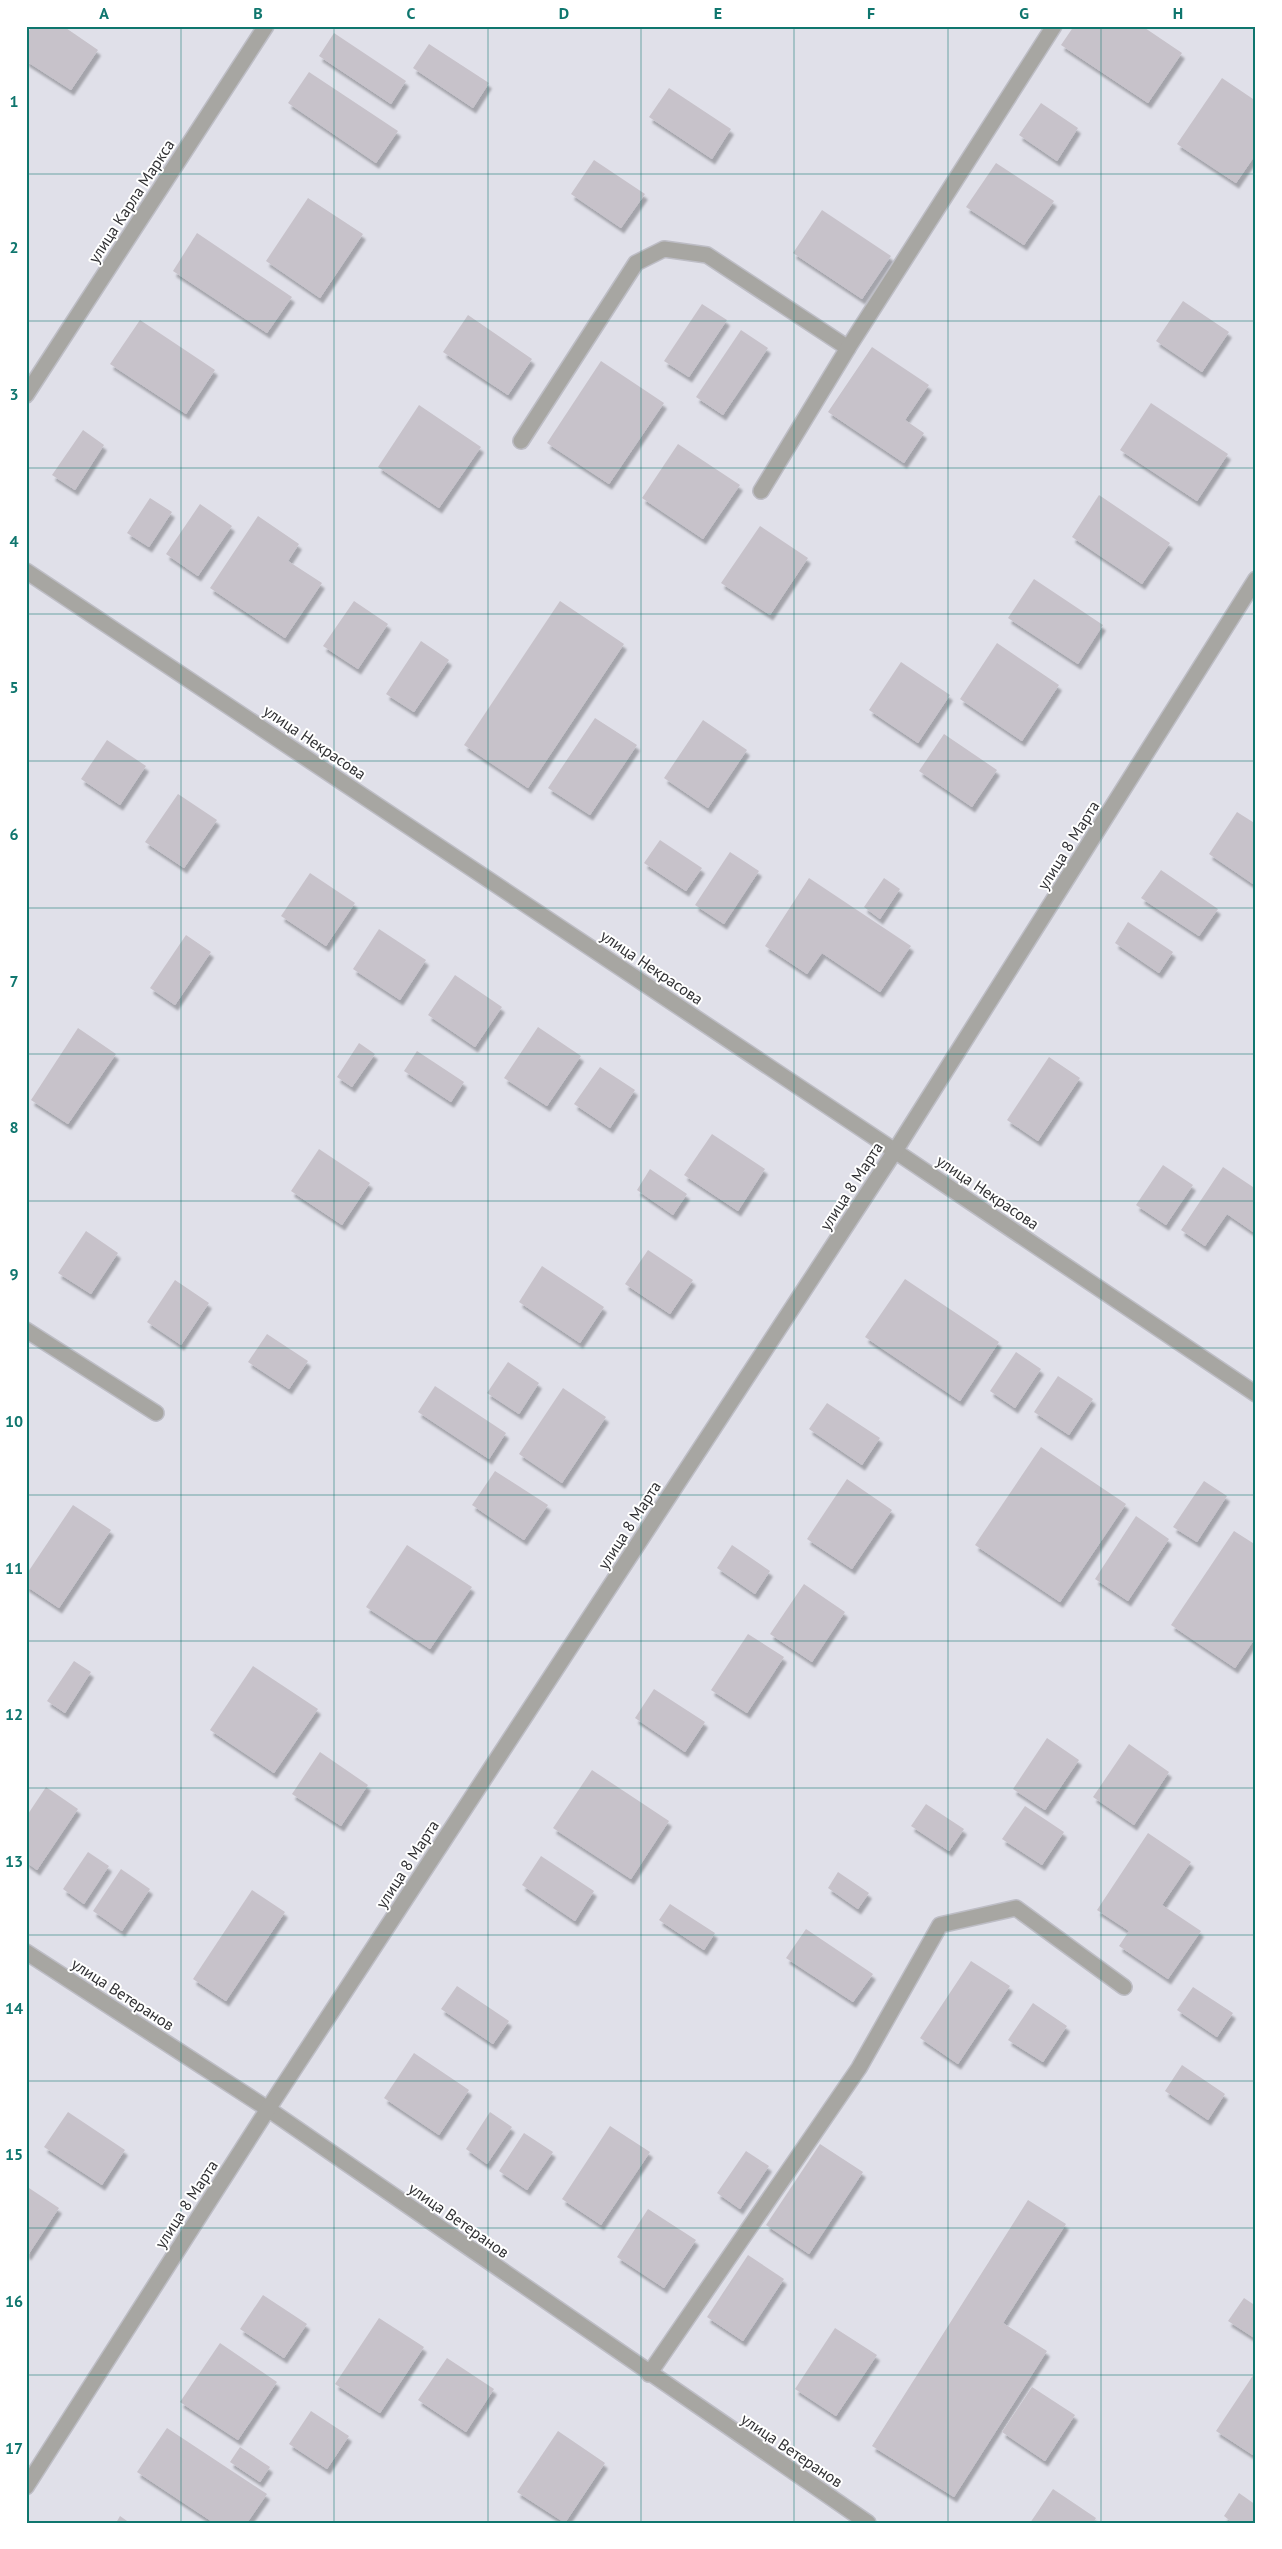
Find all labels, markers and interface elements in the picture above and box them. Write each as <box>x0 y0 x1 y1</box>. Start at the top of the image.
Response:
text: A <box>99 3 109 23</box>
text: B <box>253 3 263 23</box>
text: C <box>407 3 416 23</box>
text: D <box>559 3 569 23</box>
text: E <box>714 3 722 23</box>
text: F <box>867 3 875 23</box>
text: G <box>1019 3 1029 23</box>
text: H <box>1173 3 1183 23</box>
text: 1 <box>9 91 19 111</box>
street label: улица Карла Маркса <box>84 135 178 267</box>
text: 2 <box>9 237 19 257</box>
text: 3 <box>9 384 19 404</box>
text: 4 <box>9 531 19 551</box>
text: 5 <box>9 677 19 697</box>
street label: улица Некрасова <box>260 700 370 784</box>
street label: улица 8 Марта <box>1033 797 1103 893</box>
text: 6 <box>9 824 19 844</box>
street label: улица Некрасова <box>597 925 707 1009</box>
text: 7 <box>9 971 19 991</box>
text: 8 <box>9 1117 19 1137</box>
street label: улица 8 Марта <box>815 1138 887 1234</box>
street label: улица Некрасова <box>933 1150 1043 1234</box>
text: 9 <box>9 1264 19 1284</box>
text: 10 <box>5 1411 23 1431</box>
street label: улица 8 Марта <box>593 1477 665 1573</box>
text: 11 <box>5 1558 23 1578</box>
text: 12 <box>5 1704 23 1724</box>
street label: улица 8 Марта <box>371 1816 443 1912</box>
text: 13 <box>5 1851 23 1871</box>
street label: улица Ветеранов <box>68 1953 178 2035</box>
text: 14 <box>5 1998 23 2018</box>
text: 15 <box>5 2144 23 2164</box>
street label: улица 8 Марта <box>150 2156 222 2252</box>
street label: улица Ветеранов <box>405 2178 513 2262</box>
text: 16 <box>5 2291 23 2311</box>
street label: улица Ветеранов <box>737 2409 847 2491</box>
text: 17 <box>5 2438 23 2458</box>

